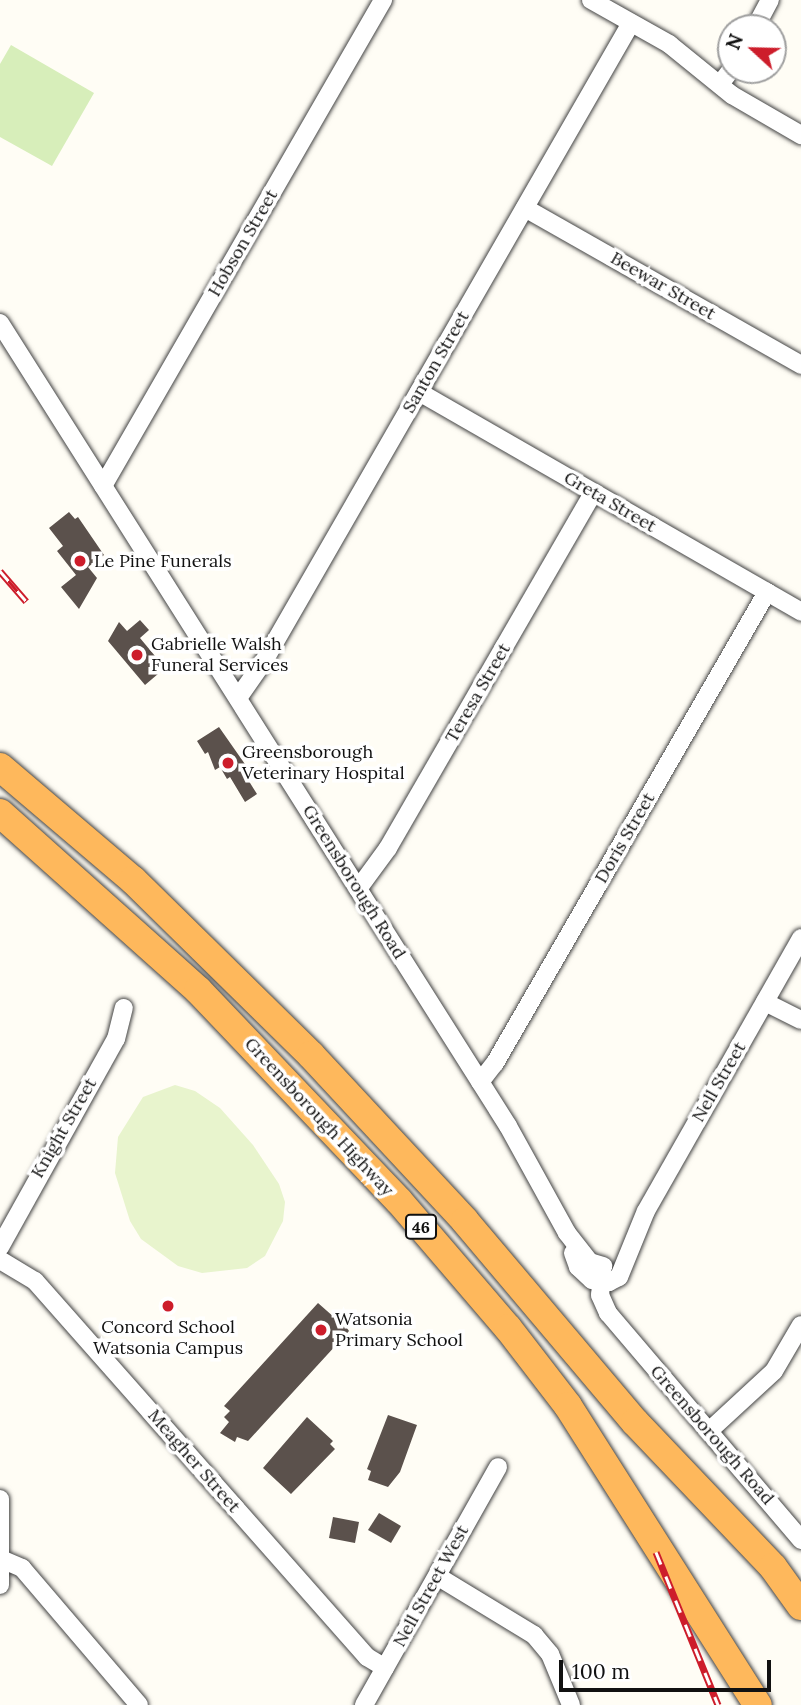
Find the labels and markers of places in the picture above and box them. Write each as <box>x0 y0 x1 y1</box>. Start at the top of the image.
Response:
place label: Le Pine Funerals <box>94 550 232 572</box>
marker: Le Pine Funerals <box>72 553 88 569</box>
place label: Gabrielle Walsh Funeral Services <box>151 634 288 676</box>
marker: Gabrielle Walsh Funeral Services <box>129 647 145 663</box>
place label: Greensborough Veterinary Hospital <box>242 742 405 784</box>
marker: Greensborough Veterinary Hospital <box>220 755 236 771</box>
marker: Concord School Watsonia Campus <box>160 1298 176 1314</box>
place label: Watsonia Primary School <box>335 1309 463 1352</box>
place label: Concord School Watsonia Campus <box>93 1317 243 1360</box>
marker: Watsonia Primary School <box>313 1322 329 1338</box>

